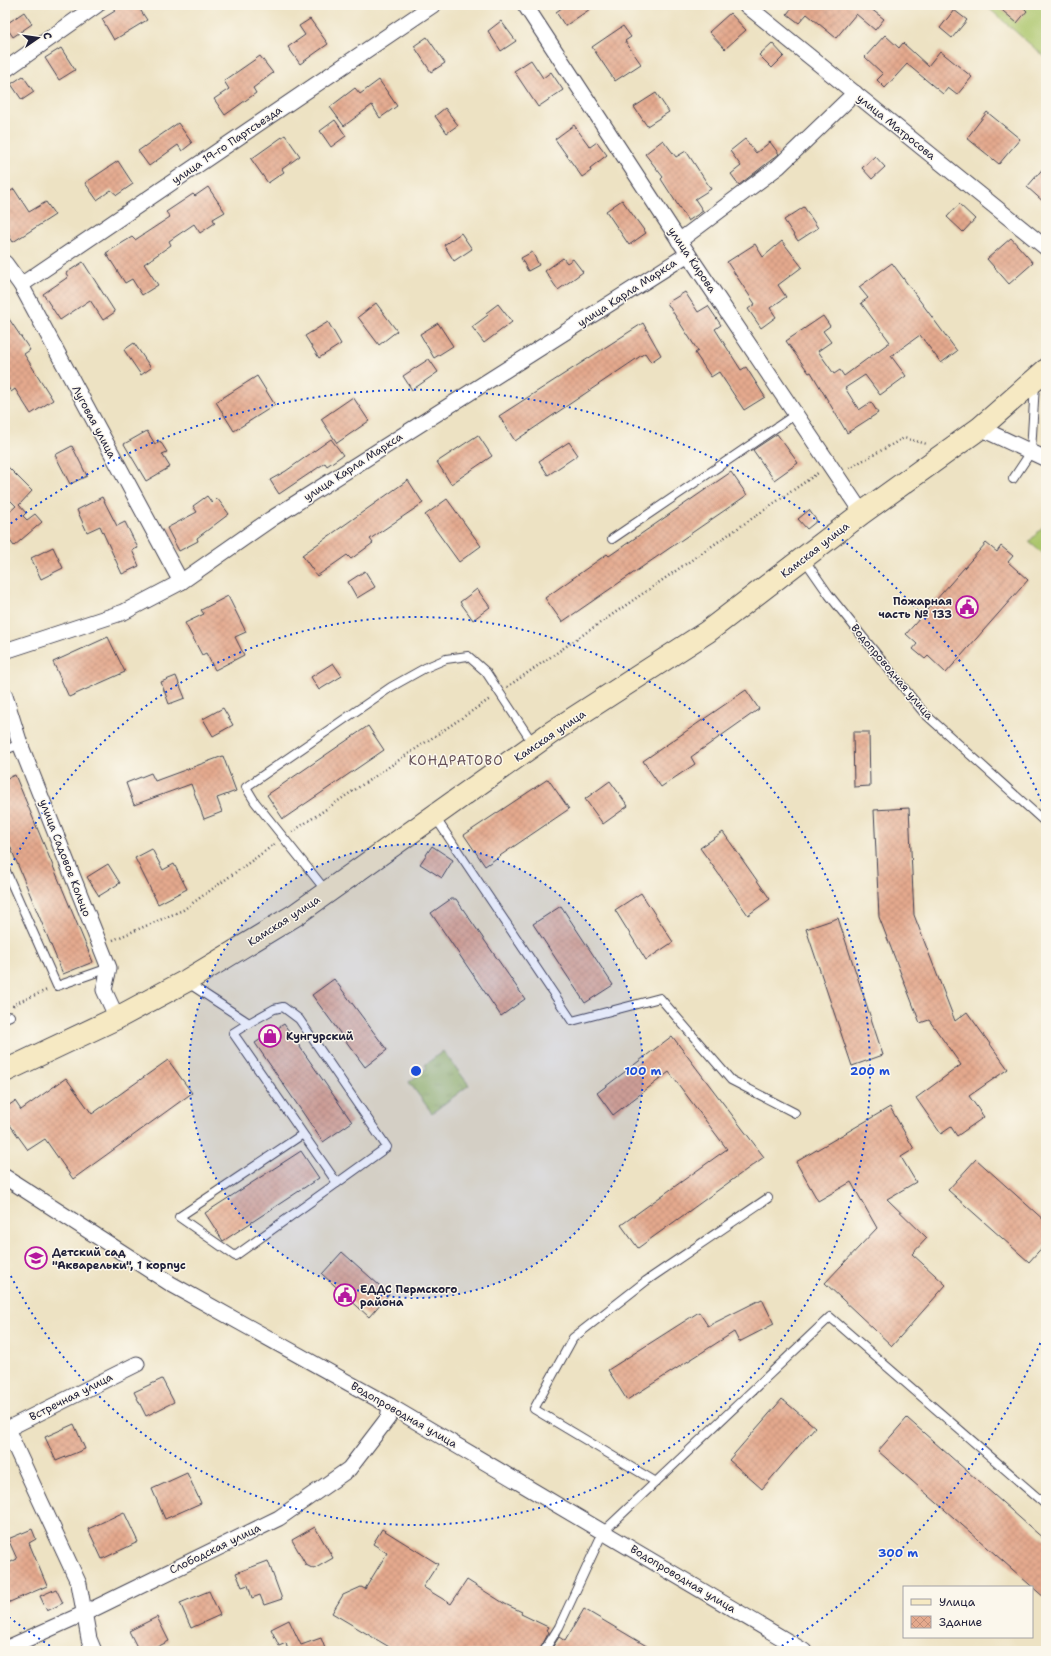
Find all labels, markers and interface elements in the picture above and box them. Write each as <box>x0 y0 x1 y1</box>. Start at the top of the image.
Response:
north arrow <box>18 18 58 58</box>
text: С <box>39 31 55 41</box>
street label: улица Матросова <box>854 91 939 163</box>
street label: улица 19-го Партсъезда <box>169 102 285 188</box>
street label: улица Кирова <box>664 224 720 296</box>
street label: улица Карла Маркса <box>575 255 679 331</box>
street label: Луговая улица <box>69 383 120 461</box>
street label: улица Карла Маркса <box>301 429 405 505</box>
street label: Камская улица <box>778 518 852 581</box>
place label: Пожарная часть № 133 <box>878 594 952 622</box>
public building icon: Пожарная часть № 133 <box>954 594 980 620</box>
street label: Водопроводная улица <box>848 621 937 723</box>
street label: Камская улица <box>511 706 589 765</box>
district label: КОНДРАТОВО <box>408 752 504 769</box>
street label: улица Садовое Кольцо <box>36 797 94 919</box>
street label: Камская улица <box>245 892 323 950</box>
shop icon: Кунгурский <box>257 1023 283 1049</box>
place label: Кунгурский <box>286 1029 354 1044</box>
text: 100 m <box>625 1063 662 1079</box>
text: 200 m <box>850 1063 890 1079</box>
centre of rings <box>409 1064 423 1078</box>
school or university icon: Детский сад "Акварельки", 1 корпус <box>23 1245 49 1271</box>
place label: Детский сад "Акварельки", 1 корпус <box>52 1245 186 1273</box>
public building icon: ЕДДС Пермского района <box>332 1282 358 1308</box>
place label: ЕДДС Пермского района <box>360 1282 457 1310</box>
street label: Встречная улица <box>27 1369 115 1424</box>
street label: Водопроводная улица <box>348 1378 460 1452</box>
street label: Слободская улица <box>167 1520 263 1578</box>
street label: Водопроводная улица <box>627 1542 739 1617</box>
text: 300 m <box>878 1545 918 1561</box>
legend <box>903 1586 1033 1638</box>
text: Улица <box>939 1594 976 1610</box>
text: Здание <box>939 1614 983 1630</box>

